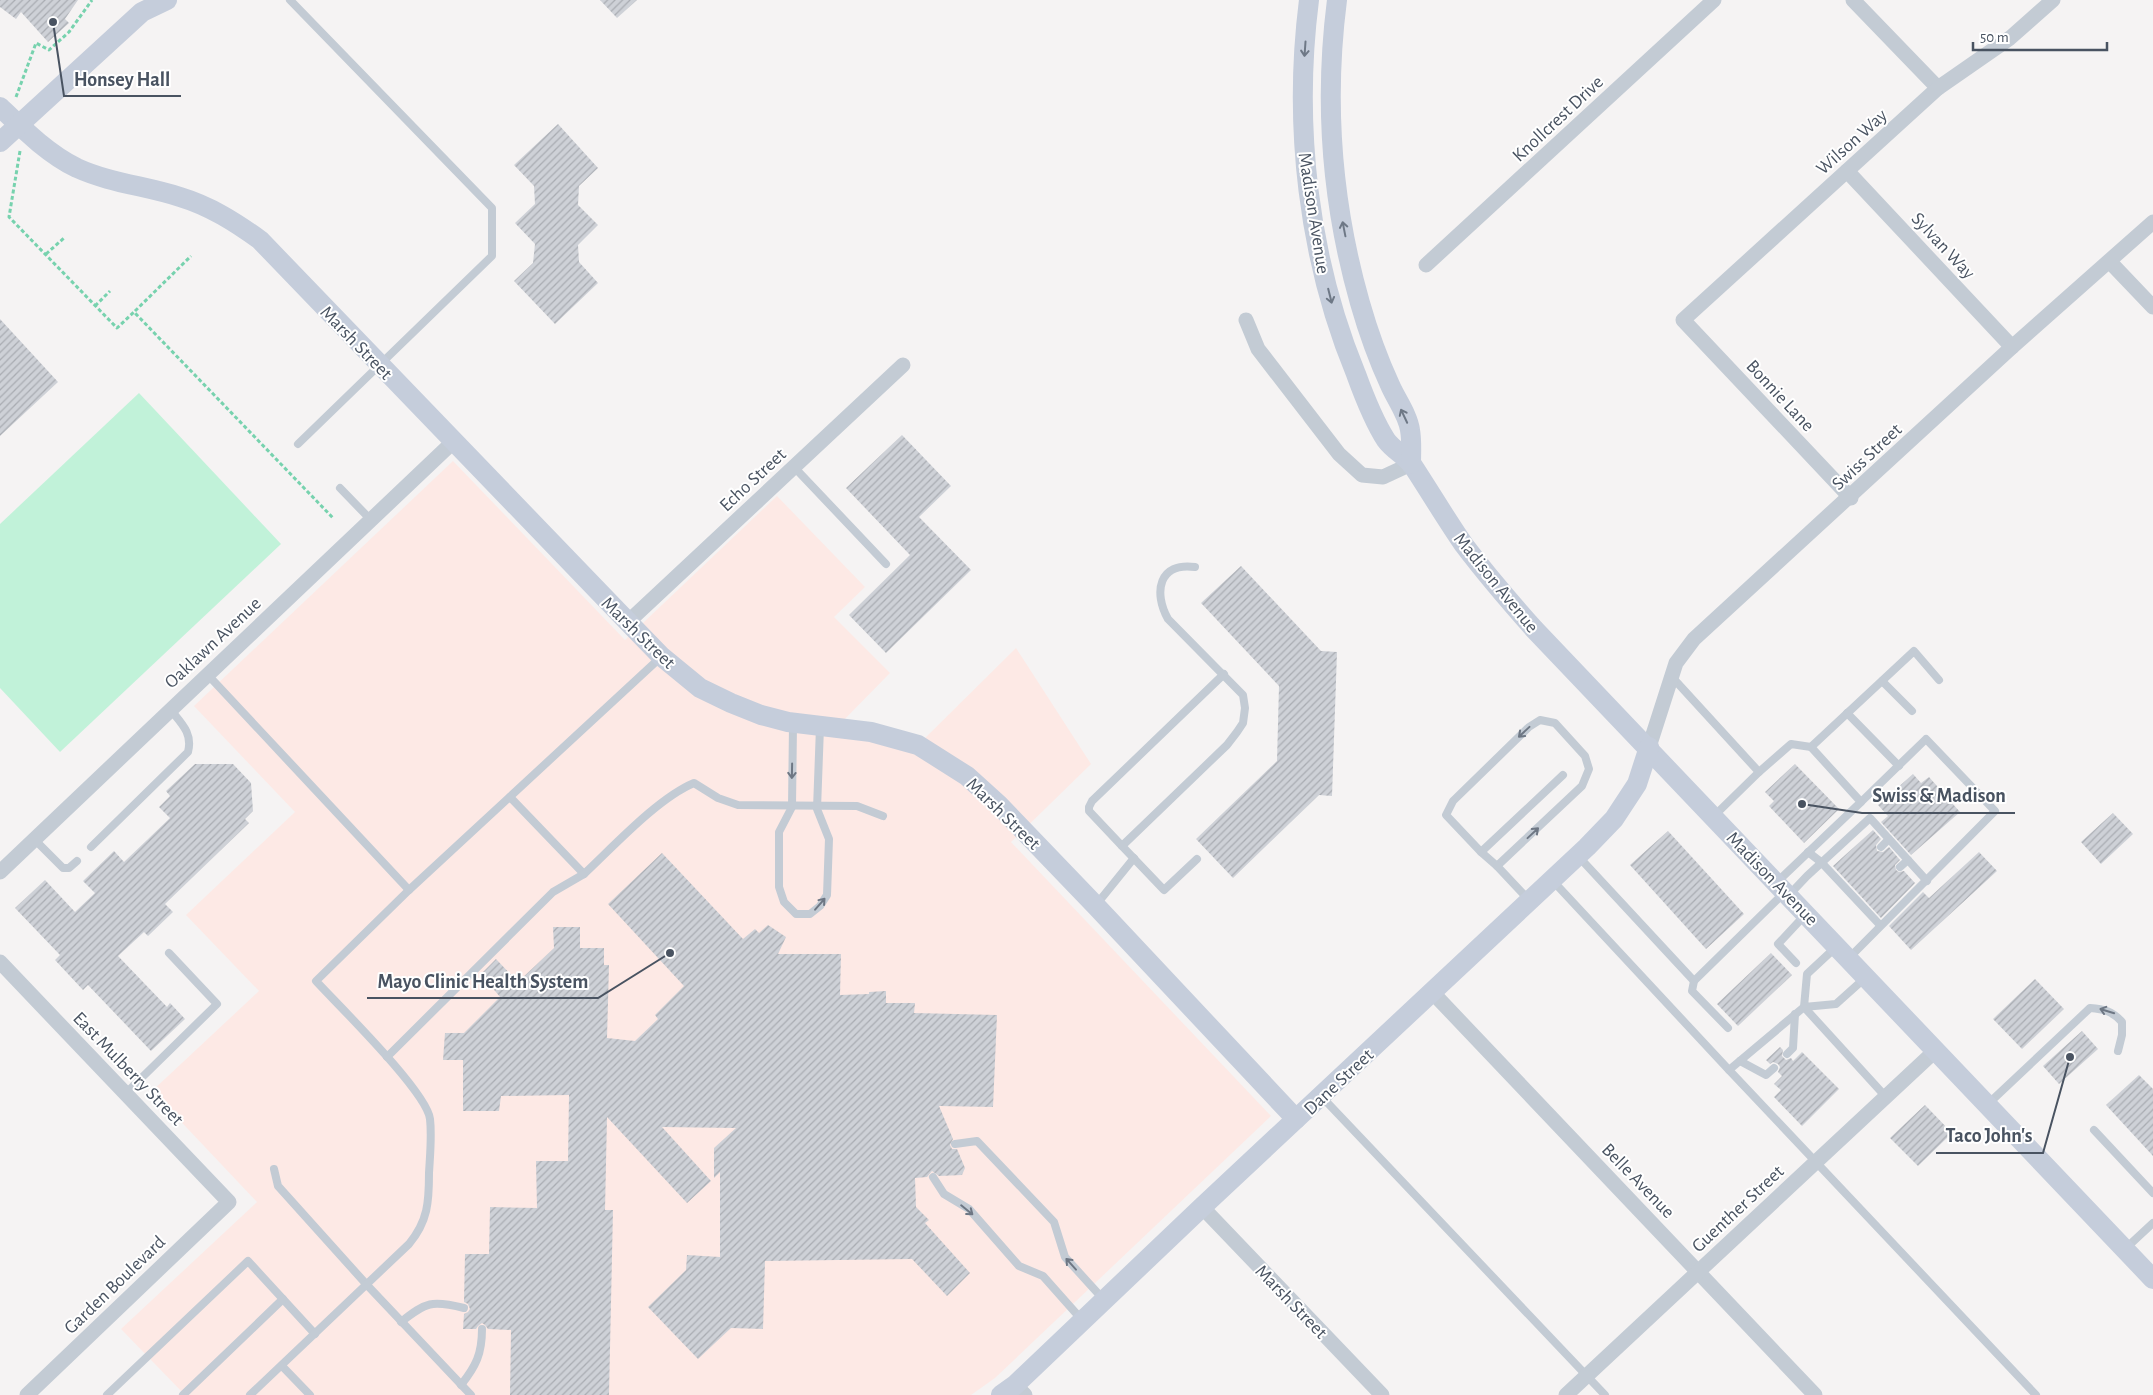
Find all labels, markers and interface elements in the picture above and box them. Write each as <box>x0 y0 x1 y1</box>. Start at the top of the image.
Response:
scale bar <box>1973 20 2107 52</box>
text: 50 m <box>1980 30 2009 45</box>
one-way arrow <box>1300 40 1309 56</box>
callout: Honsey Hall <box>64 61 181 96</box>
text: Honsey Hall <box>74 70 170 90</box>
street label: Knollcrest Drive <box>1509 72 1607 166</box>
street label: Wilson Way <box>1813 106 1891 179</box>
street label: Madison Avenue <box>1295 151 1332 275</box>
street label: Sylvan Way <box>1908 209 1978 283</box>
one-way arrow <box>1339 221 1348 237</box>
one-way arrow <box>1326 288 1335 304</box>
street label: Marsh Street <box>316 303 396 384</box>
street label: Bonnie Lane <box>1742 357 1818 435</box>
one-way arrow <box>1399 409 1409 424</box>
street label: Swiss Street <box>1828 420 1906 494</box>
street label: Echo Street <box>716 445 790 515</box>
street label: Madison Avenue <box>1450 529 1542 637</box>
street label: Marsh Street <box>597 593 678 673</box>
street label: Oaklawn Avenue <box>161 594 265 692</box>
one-way arrow <box>1517 726 1530 738</box>
one-way arrow <box>788 763 797 779</box>
street label: Marsh Street <box>962 774 1043 854</box>
callout: Swiss & Madison <box>1862 778 2015 813</box>
text: Swiss & Madison <box>1872 786 2006 806</box>
one-way arrow <box>1526 827 1539 839</box>
street label: Madison Avenue <box>1723 828 1821 930</box>
one-way arrow <box>814 897 826 910</box>
callout: Mayo Clinic Health System <box>367 963 598 998</box>
text: Mayo Clinic Health System <box>378 972 588 992</box>
one-way arrow <box>2099 1006 2115 1016</box>
street label: East Mulberry Street <box>69 1009 187 1130</box>
street label: Dane Street <box>1301 1045 1377 1119</box>
callout: Taco John's <box>1936 1118 2043 1153</box>
text: Taco John's <box>1946 1126 2033 1146</box>
street label: Belle Avenue <box>1598 1140 1678 1222</box>
street label: Guenther Street <box>1688 1162 1788 1256</box>
one-way arrow <box>961 1204 974 1215</box>
street label: Garden Boulevard <box>61 1232 169 1338</box>
one-way arrow <box>1065 1257 1077 1270</box>
street label: Marsh Street <box>1251 1262 1331 1343</box>

